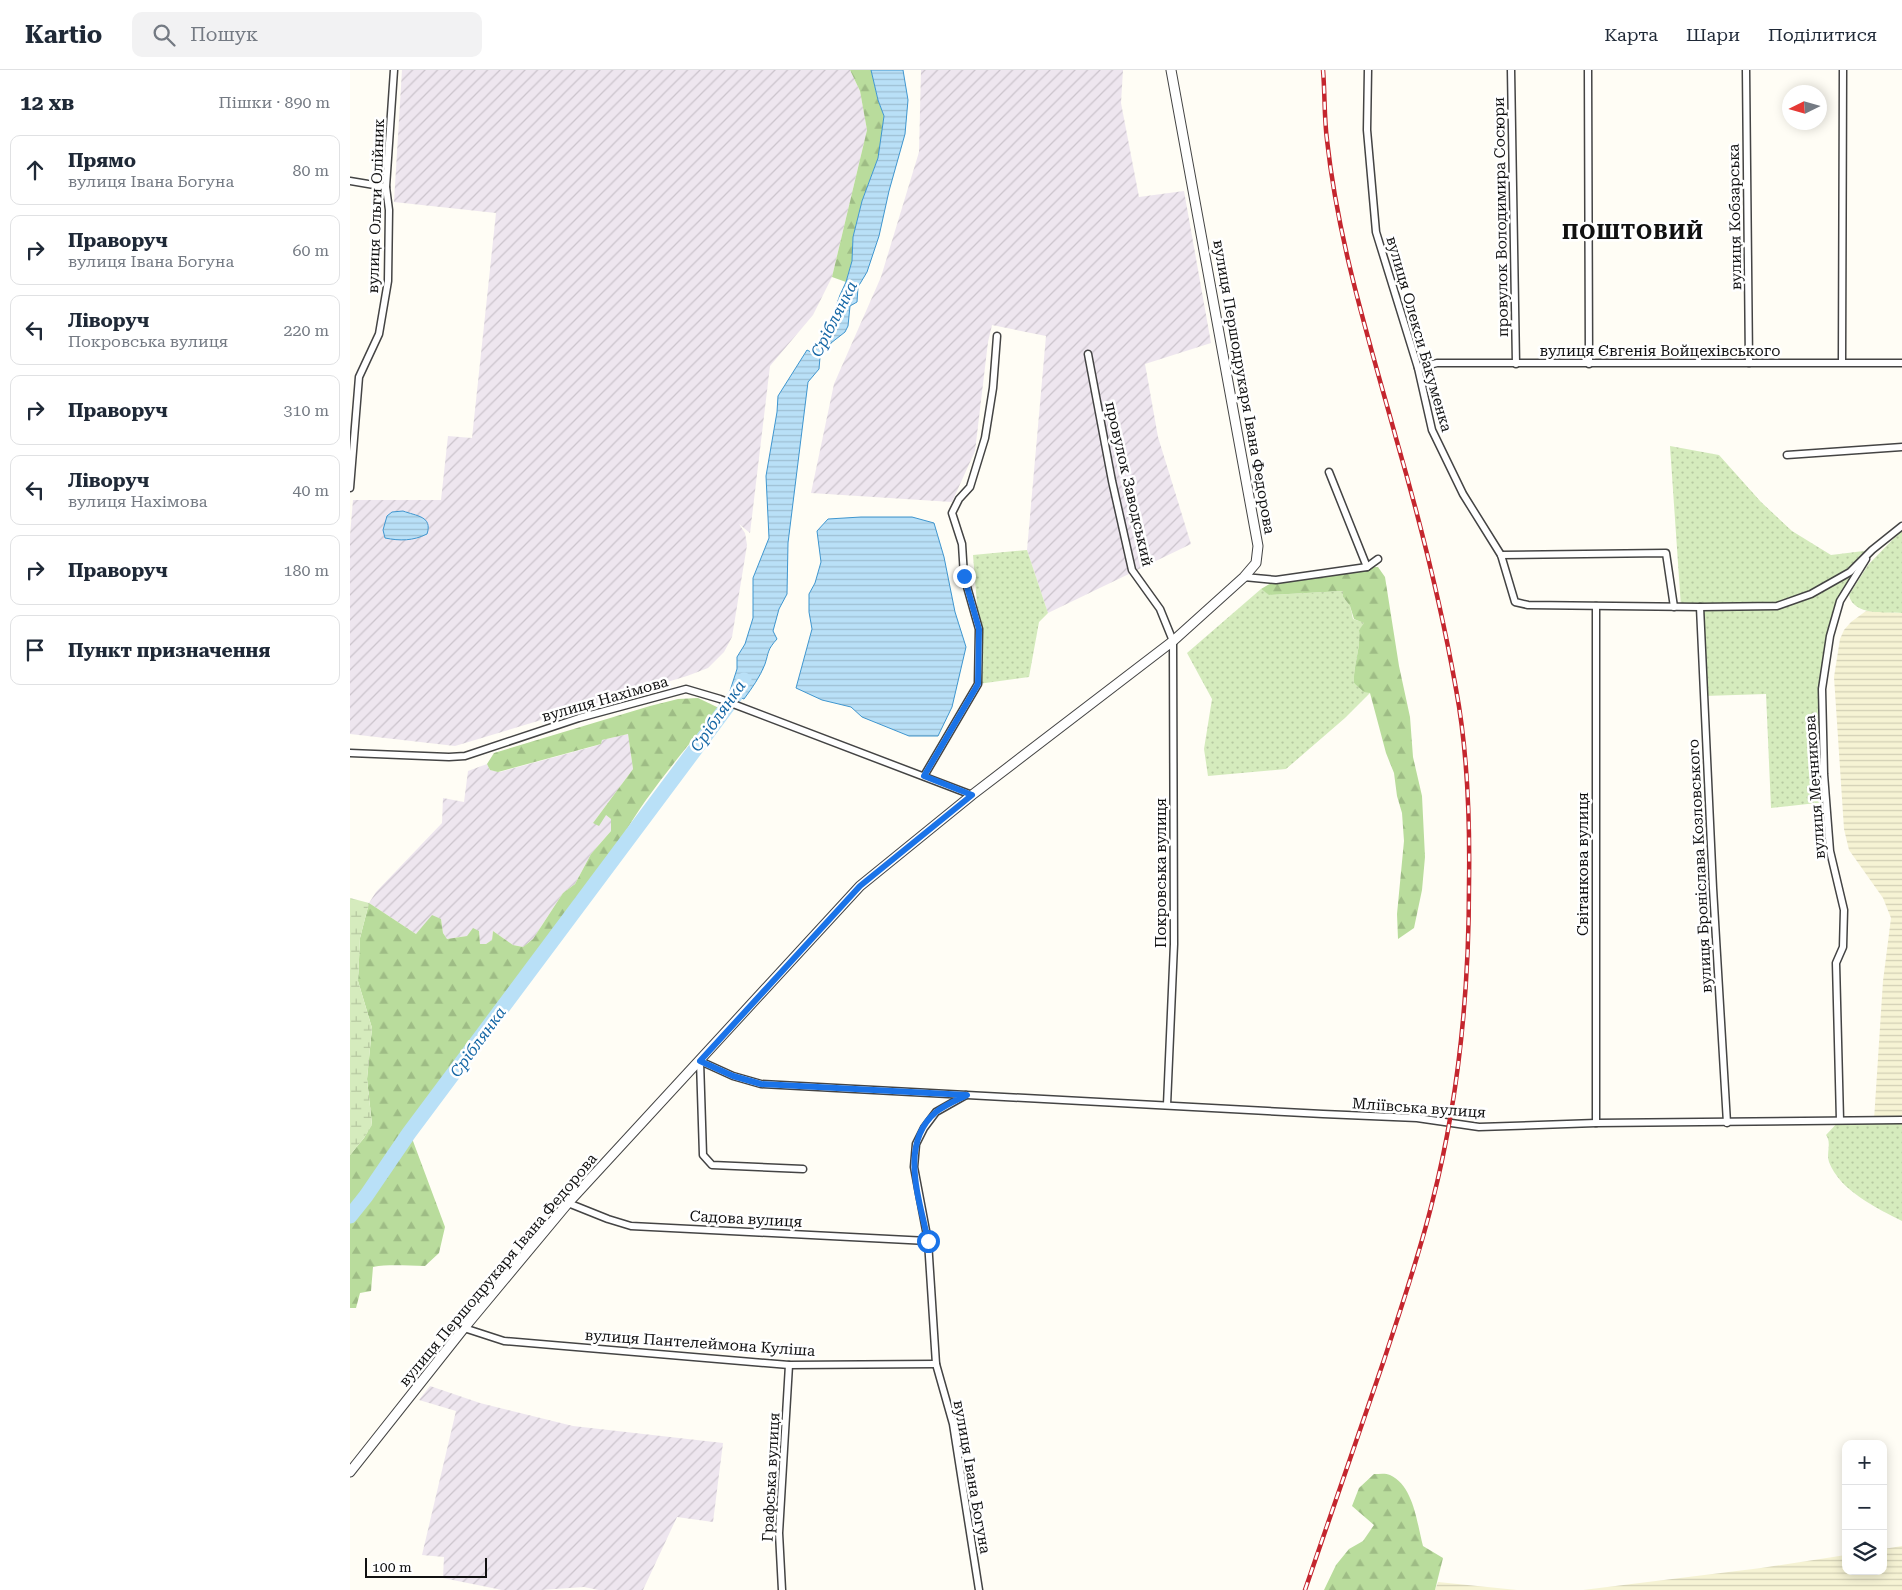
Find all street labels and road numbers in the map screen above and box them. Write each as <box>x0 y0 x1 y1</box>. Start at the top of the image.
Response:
street label: провулок Володимира Сосюри <box>1490 97 1512 337</box>
street label: вулиця Ольги Олійник <box>364 118 388 294</box>
street label: вулиця Кобзарська <box>1725 144 1745 290</box>
street label: вулиця Олекси Бакуменка <box>1382 234 1456 434</box>
street label: вулиця Першодрукаря Івана Федорова <box>1209 238 1279 536</box>
street label: вулиця Євгенія Войцехівського <box>1540 342 1780 360</box>
street label: провулок Заводський <box>1101 400 1157 568</box>
street label: вулиця Нахімова <box>540 672 670 726</box>
street label: вулиця Мечникова <box>1801 714 1829 860</box>
street label: вулиця Броніслава Козловського <box>1684 739 1716 993</box>
street label: Світанкова вулиця <box>1574 792 1592 936</box>
street label: Покровська вулиця <box>1152 798 1170 948</box>
street label: Мліївська вулиця <box>1352 1094 1486 1122</box>
street label: вулиця Першодрукаря Івана Федорова <box>395 1150 601 1390</box>
street label: Садова вулиця <box>689 1207 803 1231</box>
street label: вулиця Пантелеймона Куліша <box>584 1326 816 1360</box>
street label: вулиця Івана Богуна <box>950 1399 994 1555</box>
street label: Графська вулиця <box>759 1412 783 1542</box>

